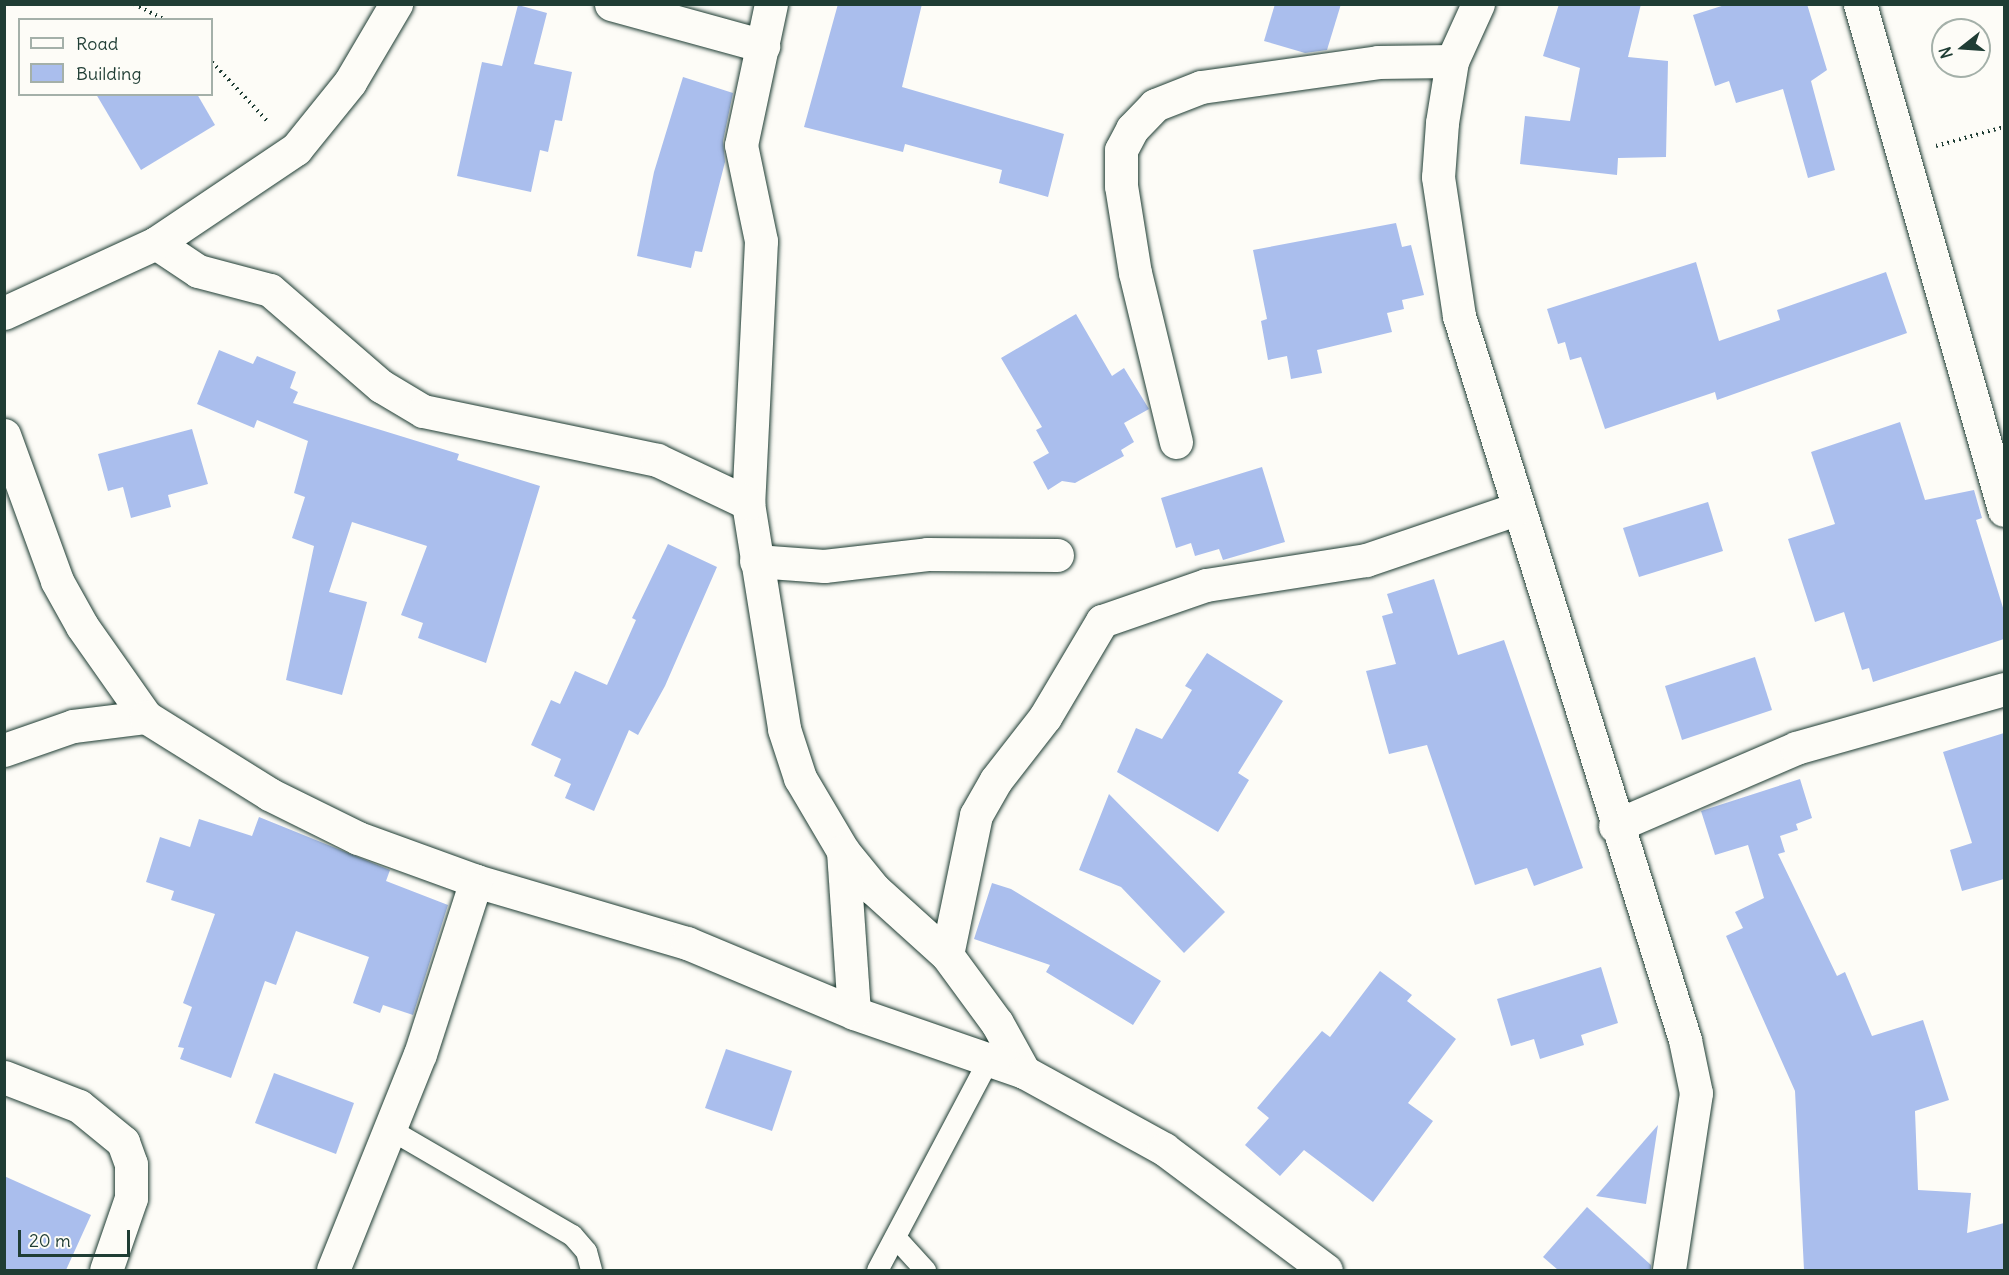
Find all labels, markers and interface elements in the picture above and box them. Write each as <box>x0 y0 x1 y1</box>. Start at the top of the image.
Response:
legend <box>18 18 213 96</box>
north arrow <box>1931 18 1991 78</box>
text: Road <box>76 32 118 55</box>
text: N <box>1935 44 1957 61</box>
text: Building <box>76 62 141 85</box>
scale bar <box>21 1218 134 1256</box>
text: 20 m <box>29 1229 71 1252</box>

